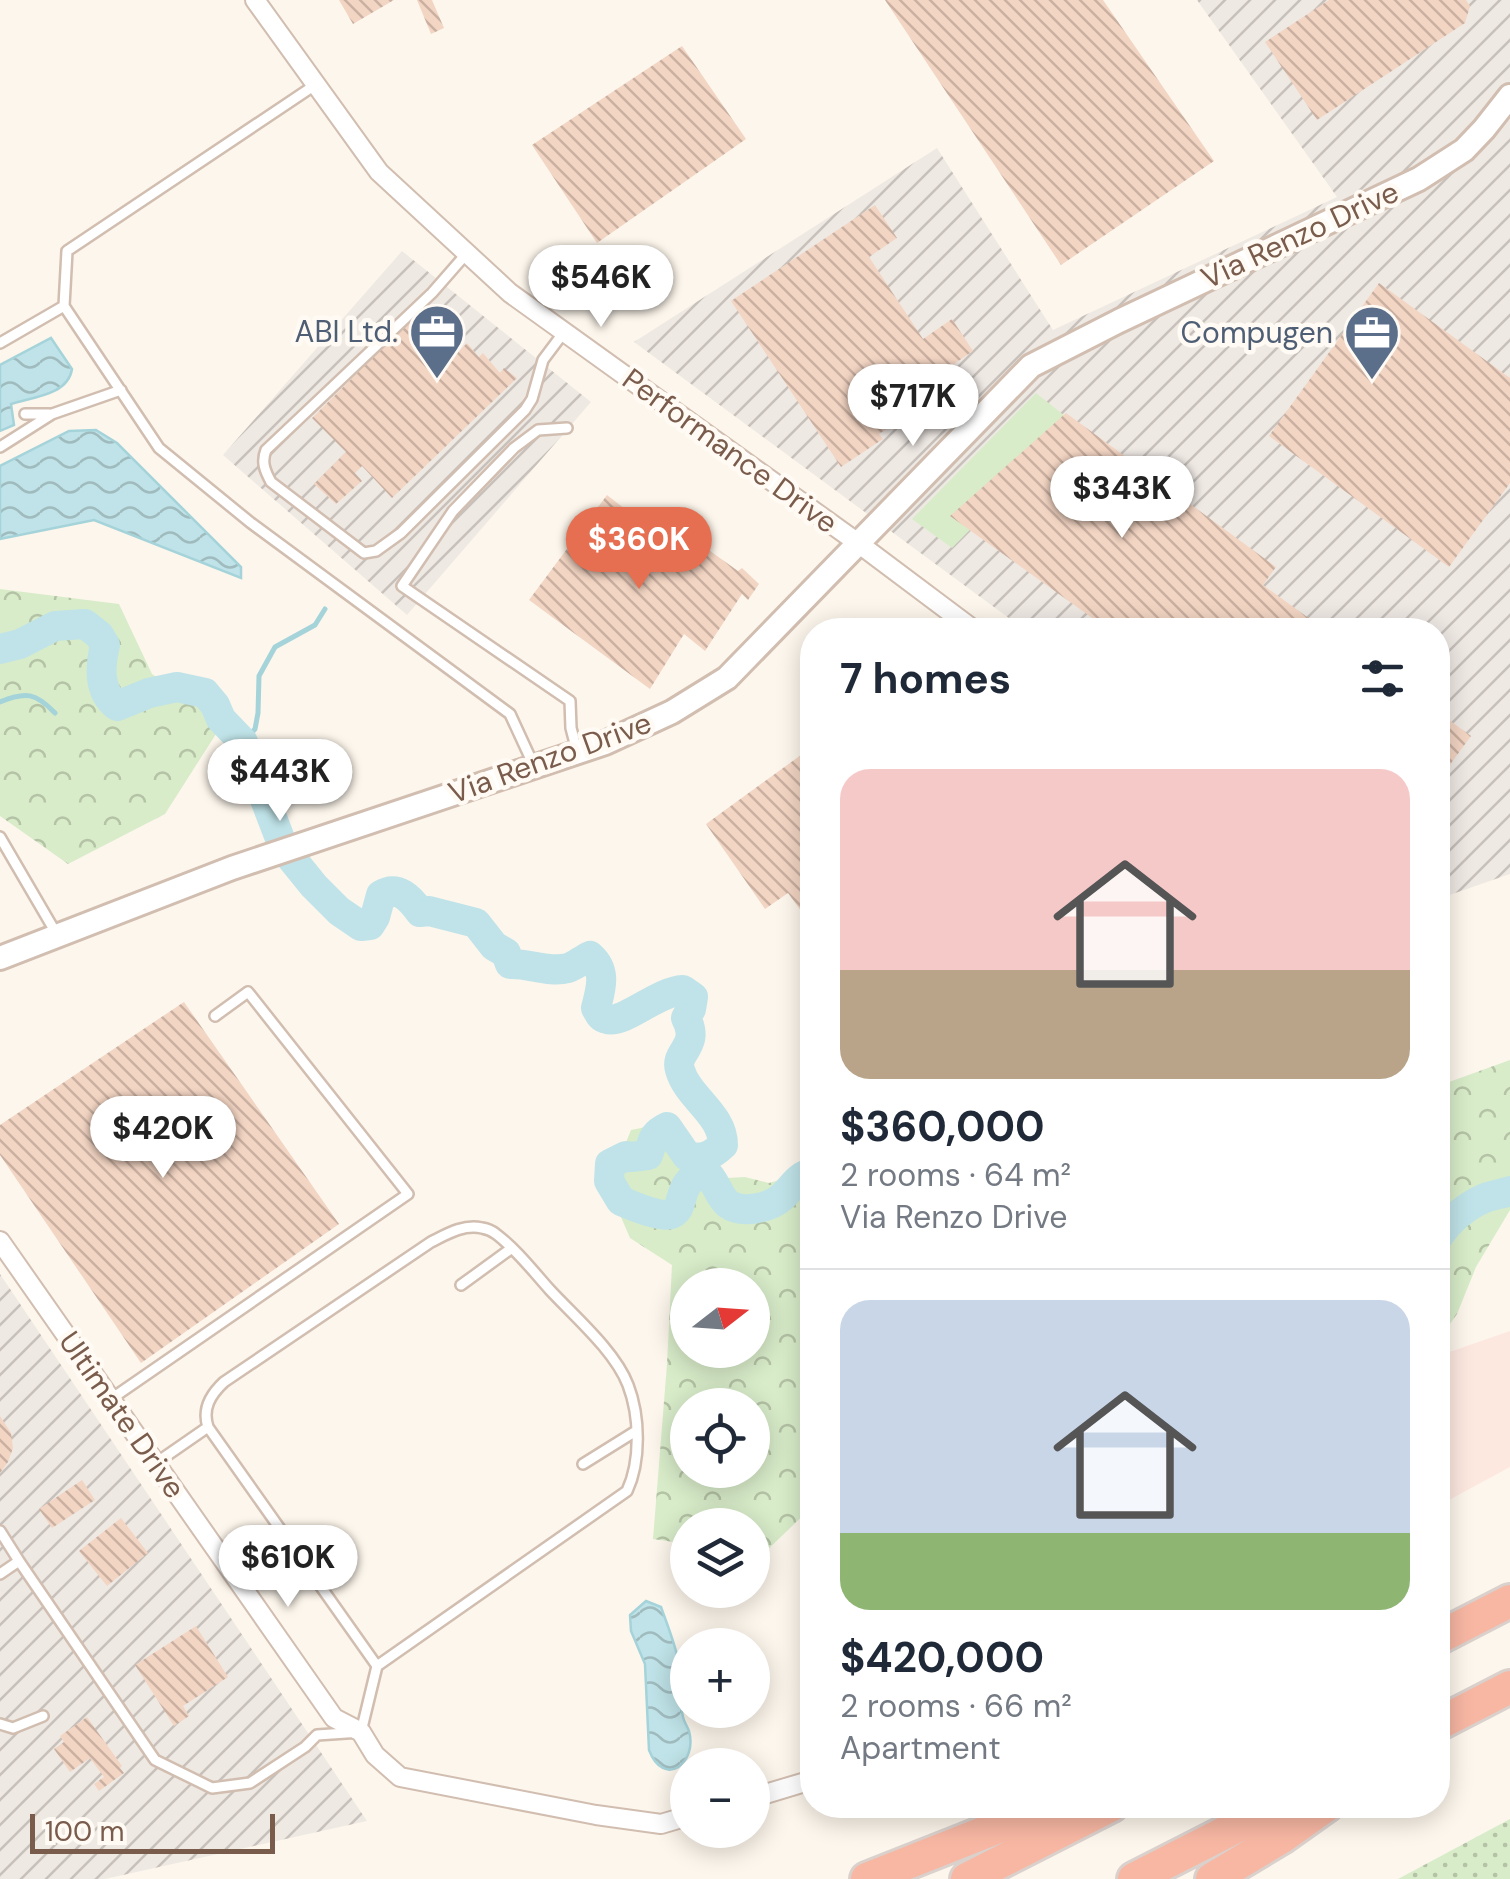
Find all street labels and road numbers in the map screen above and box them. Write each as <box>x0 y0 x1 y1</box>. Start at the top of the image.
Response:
street label: Via Renzo Drive <box>1195 172 1405 297</box>
street label: Performance Drive <box>615 359 846 542</box>
street label: Via Renzo Drive <box>443 703 657 812</box>
street label: Ultimate Drive <box>50 1324 194 1506</box>

